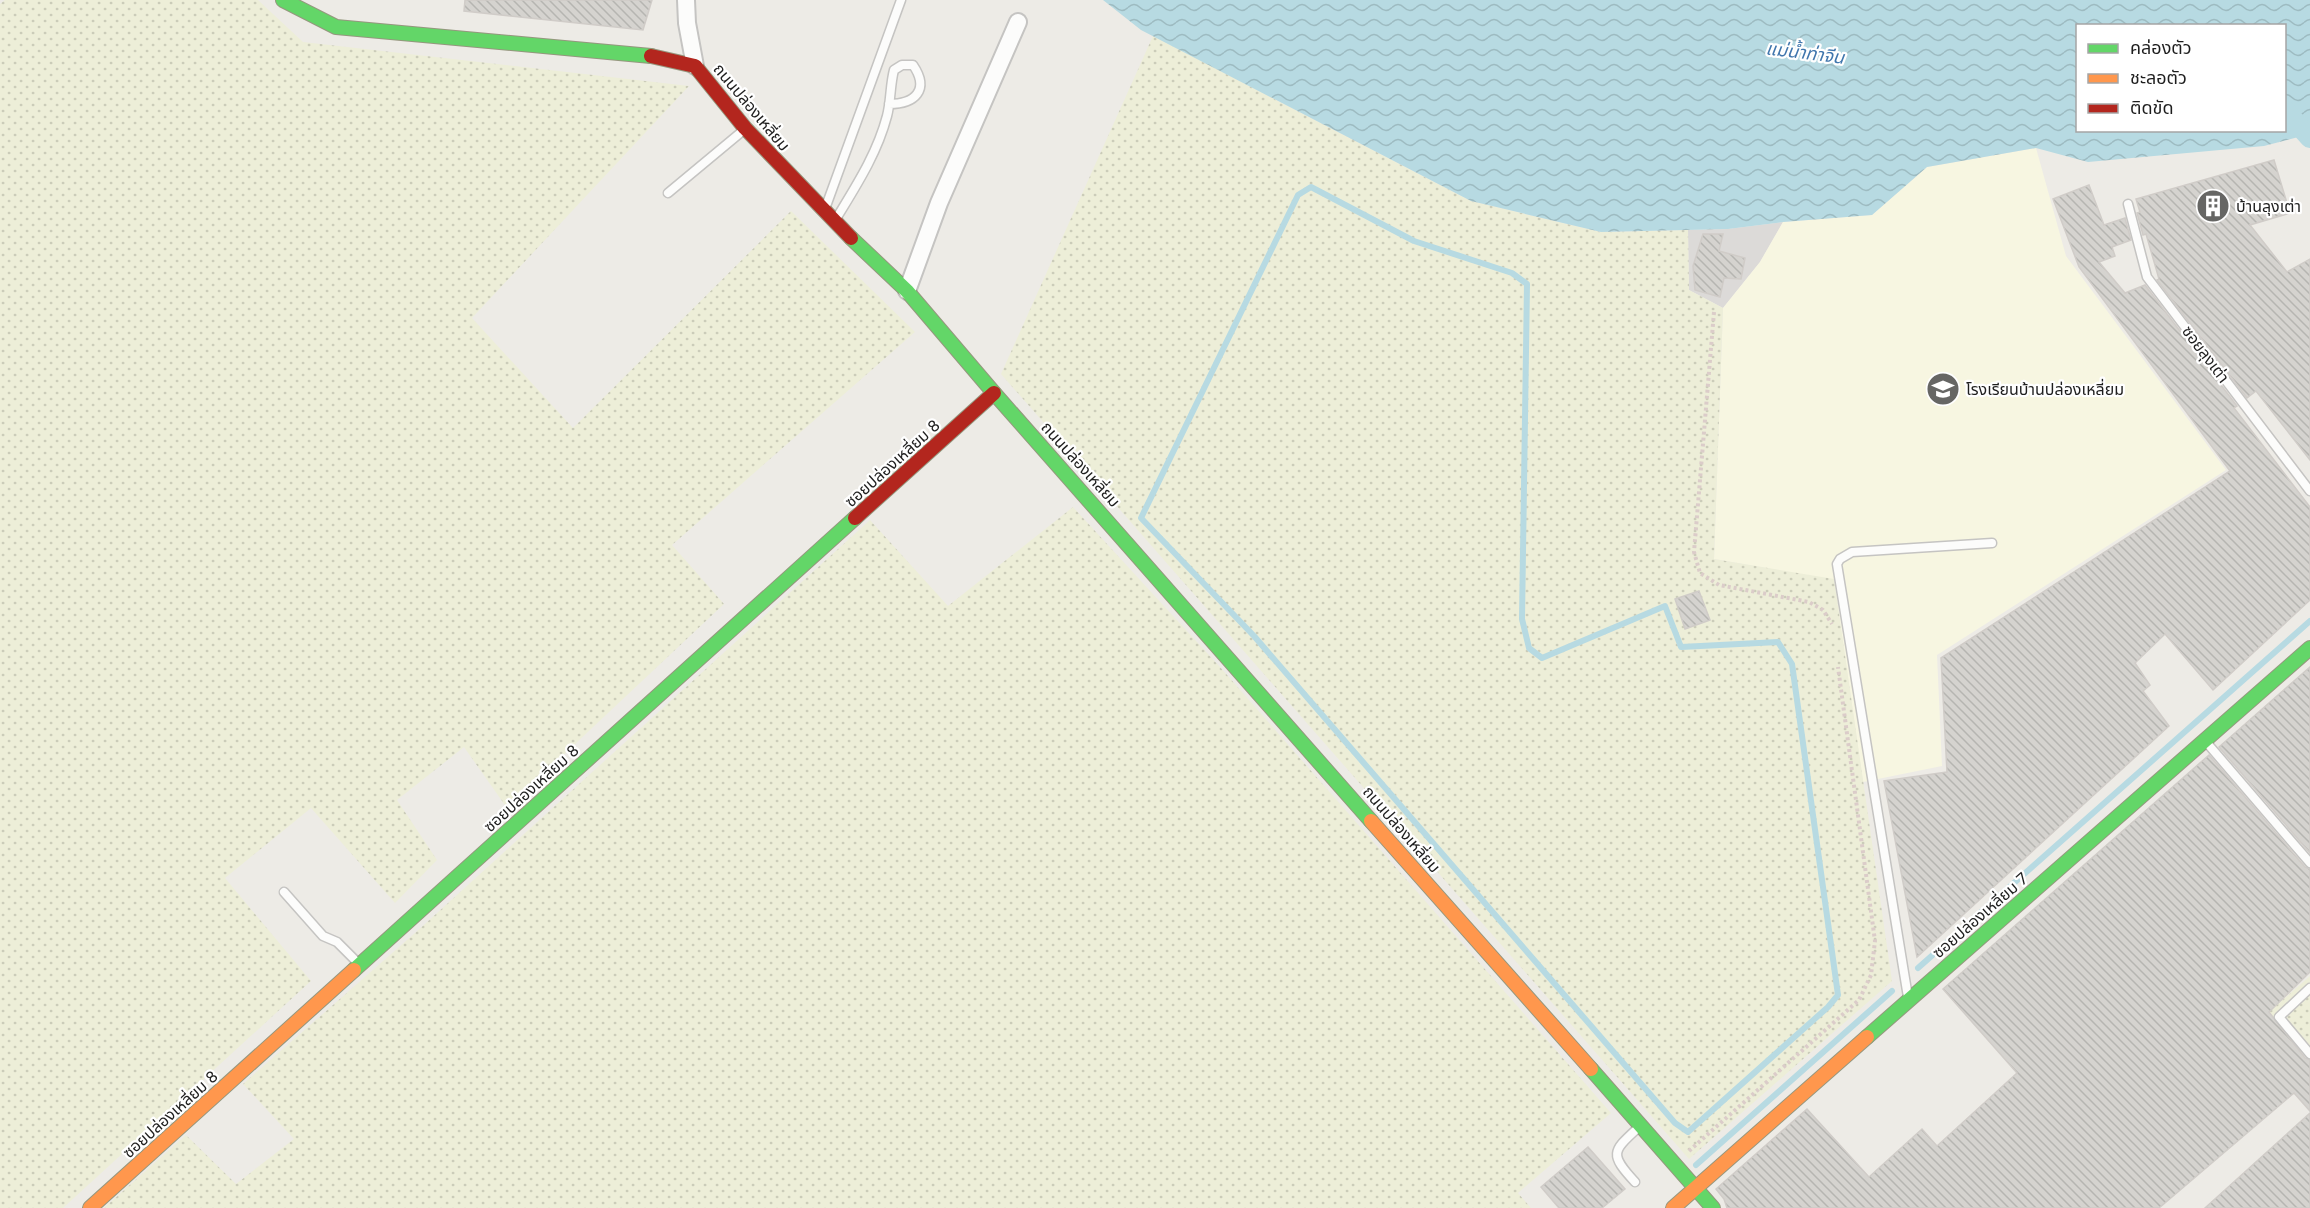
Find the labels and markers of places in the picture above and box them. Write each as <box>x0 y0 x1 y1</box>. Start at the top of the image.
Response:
building icon: บ้านลุงเต่า <box>2195 188 2231 224</box>
place label: บ้านลุงเต่า <box>2236 196 2301 216</box>
school or university icon: โรงเรียนบ้านปล่องเหลี่ยม <box>1925 371 1961 407</box>
place label: โรงเรียนบ้านปล่องเหลี่ยม <box>1966 378 2124 399</box>

